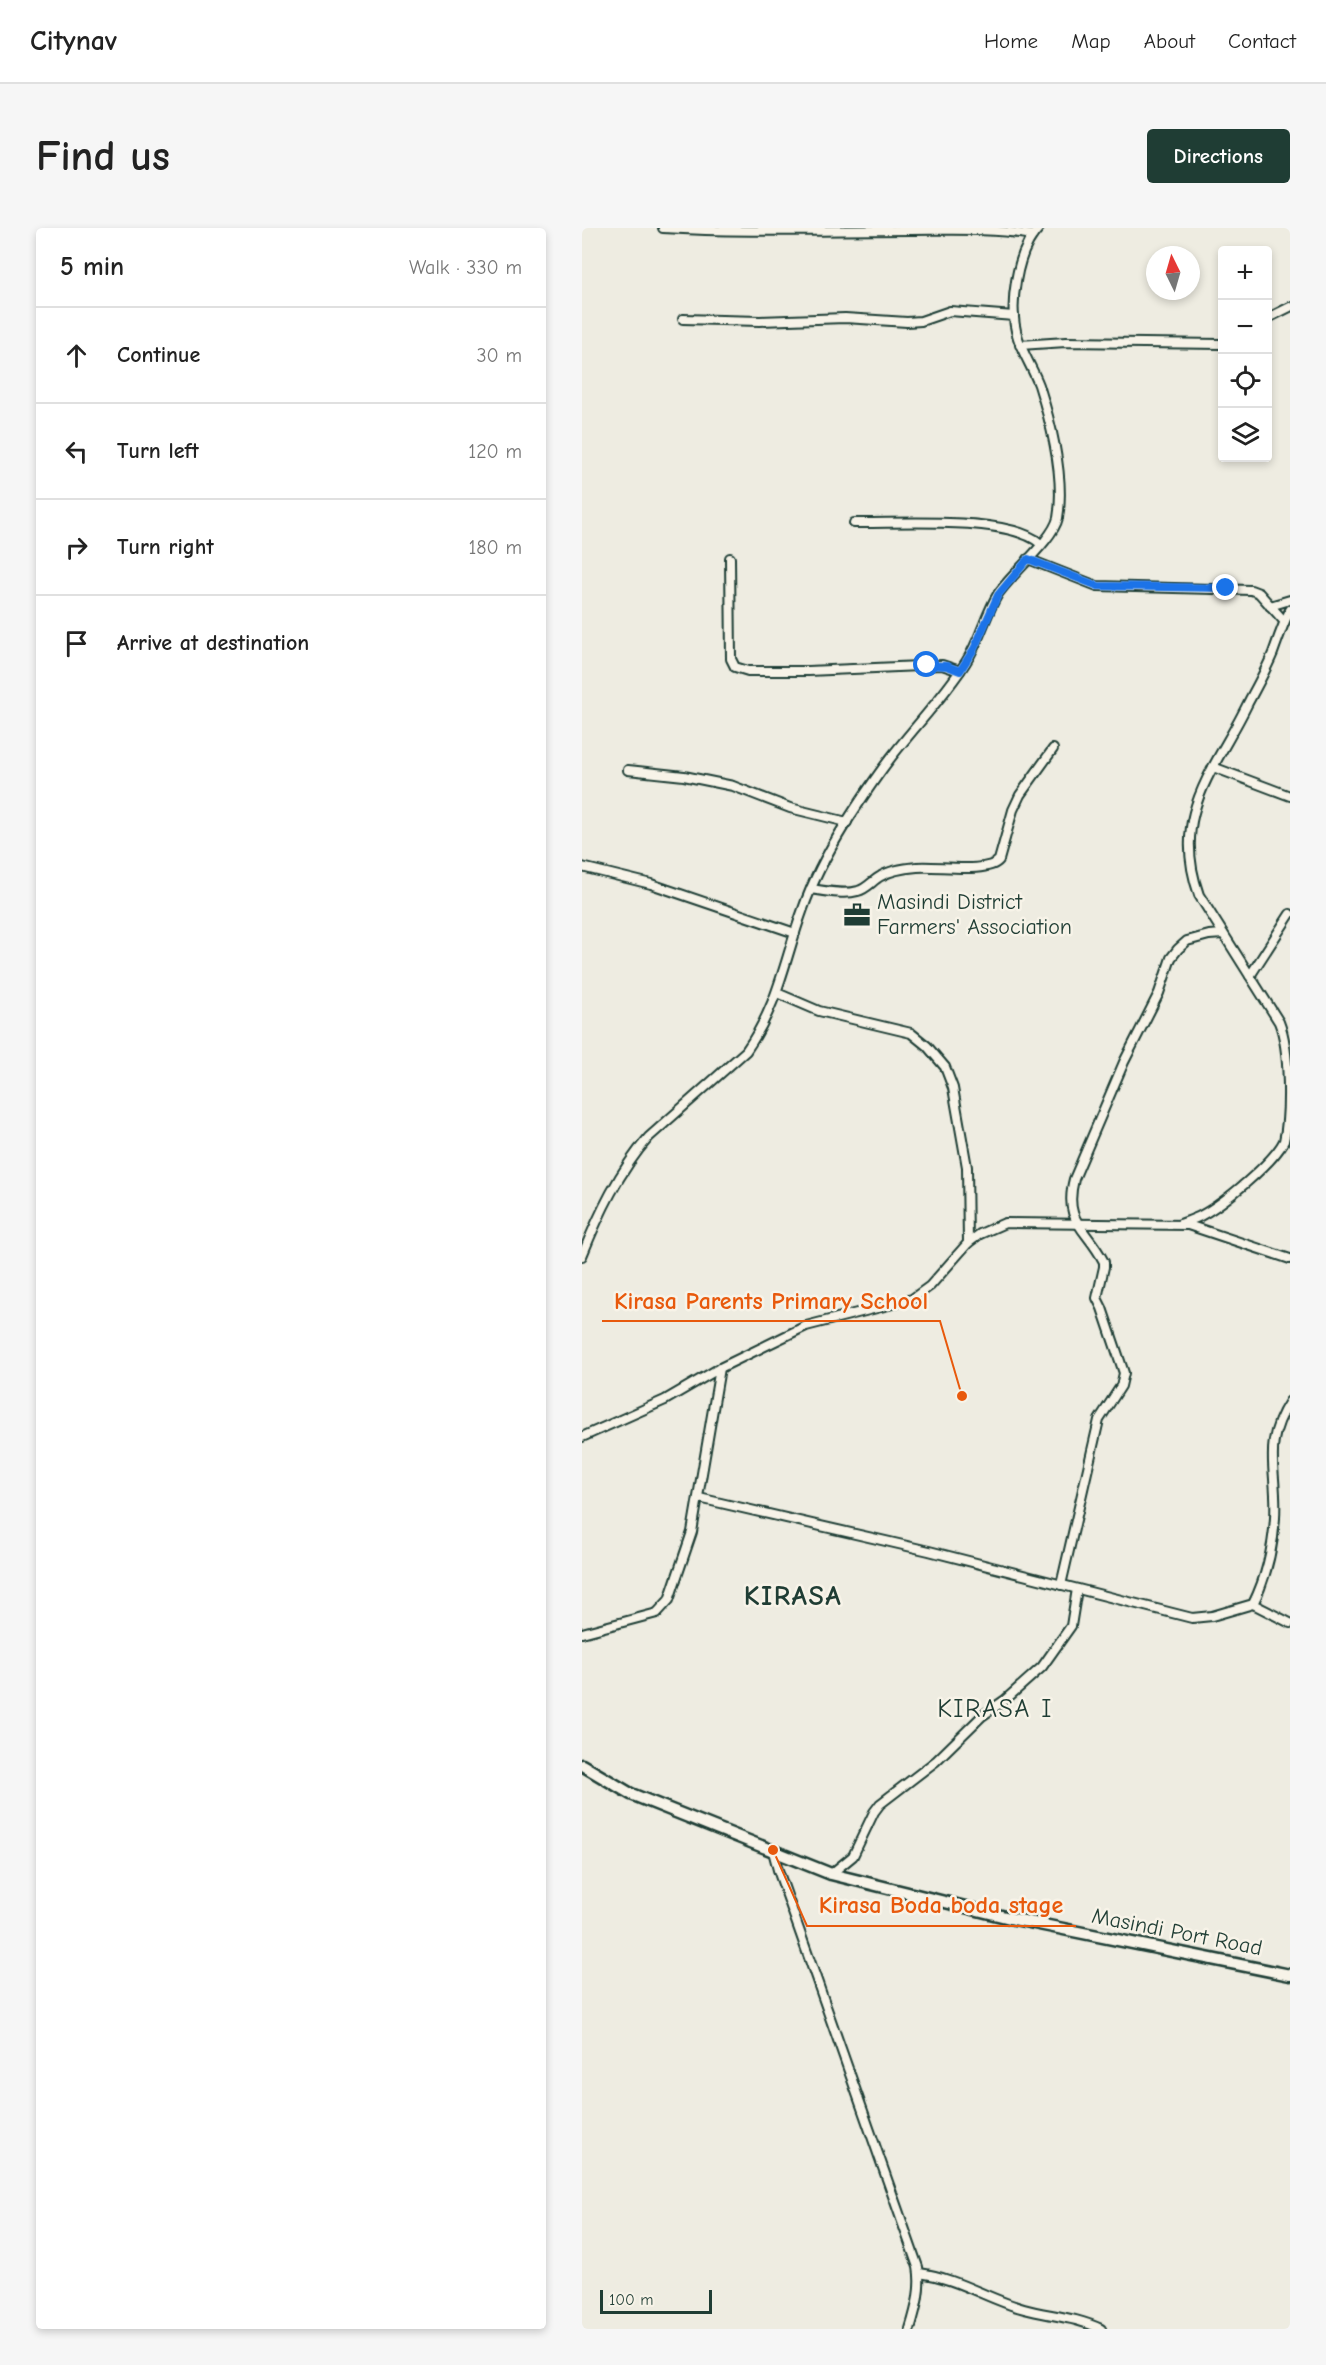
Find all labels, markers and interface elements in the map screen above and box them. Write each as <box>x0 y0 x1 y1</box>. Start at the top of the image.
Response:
text: Citynav <box>30 25 117 57</box>
text: Home <box>984 29 1038 53</box>
text: Map <box>1071 29 1111 53</box>
text: About <box>1144 29 1195 53</box>
text: Contact <box>1228 29 1296 53</box>
button: Directions <box>1147 129 1290 183</box>
text: Find us <box>36 132 170 181</box>
north arrow <box>1146 246 1200 300</box>
map controls <box>1218 246 1272 462</box>
button: + <box>1218 246 1272 300</box>
text: 5 min <box>60 252 124 282</box>
text: Walk · 330 m <box>409 256 522 279</box>
button: − <box>1218 300 1272 354</box>
icon: ahead <box>60 339 93 372</box>
text: Continue <box>117 342 200 368</box>
text: 30 m <box>476 344 522 367</box>
button: locate <box>1218 354 1272 408</box>
button: layers <box>1218 408 1272 462</box>
icon: left <box>60 435 93 468</box>
text: Turn left <box>117 438 199 464</box>
text: 120 m <box>468 440 522 463</box>
icon: right <box>60 531 93 564</box>
text: Turn right <box>117 534 214 560</box>
text: 180 m <box>468 536 522 559</box>
route end <box>1212 574 1238 600</box>
icon: arrive <box>60 627 93 660</box>
text: Arrive at destination <box>117 630 309 656</box>
route start <box>913 651 939 677</box>
place label: Masindi District Farmers' Association <box>877 889 1072 940</box>
office icon: Masindi District Farmers' Association <box>842 900 872 930</box>
callout: Kirasa Parents Primary School <box>602 1279 940 1321</box>
text: Kirasa Parents Primary School <box>614 1287 928 1315</box>
district label: KIRASA <box>744 1580 842 1612</box>
district label: KIRASA I <box>937 1694 1053 1724</box>
callout: Kirasa Boda boda stage <box>807 1884 1076 1926</box>
text: Kirasa Boda boda stage <box>819 1891 1064 1919</box>
street label: Masindi Port Road <box>1090 1903 1264 1961</box>
scale bar <box>600 2287 712 2314</box>
text: 100 m <box>609 2291 653 2309</box>

